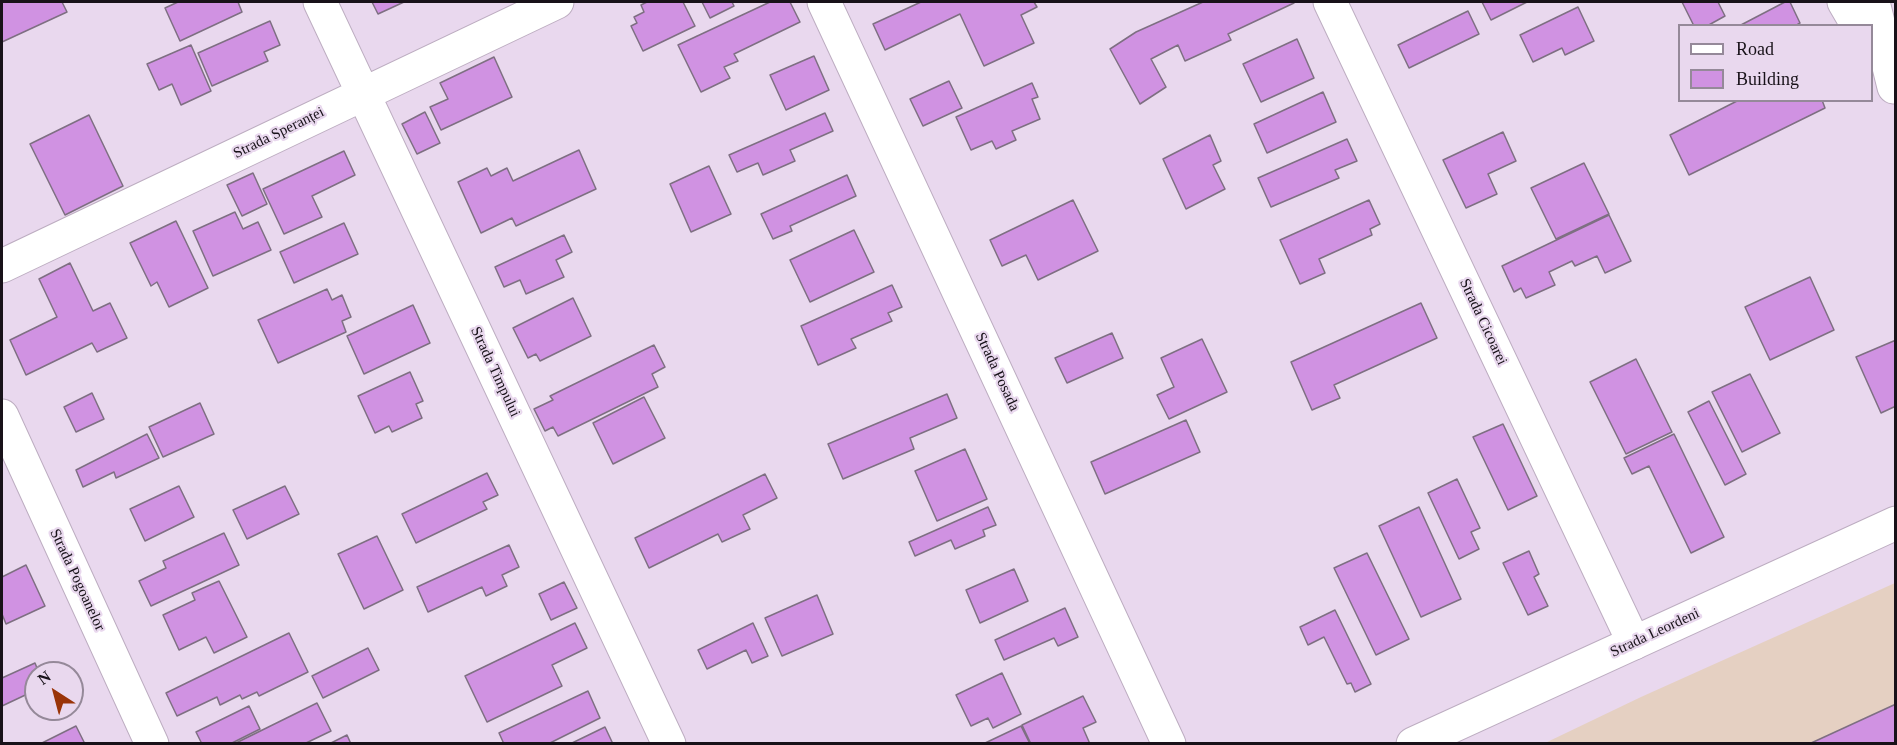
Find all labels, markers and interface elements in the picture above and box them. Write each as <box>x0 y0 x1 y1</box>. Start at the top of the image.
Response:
legend <box>1678 24 1873 102</box>
text: Road <box>1736 39 1774 59</box>
text: Building <box>1736 69 1799 89</box>
street label: Strada Speranței <box>231 103 327 163</box>
street label: Strada Cicoarei <box>1455 276 1511 368</box>
street label: Strada Timpului <box>466 324 524 420</box>
street label: Strada Posada <box>971 330 1023 414</box>
street label: Strada Pogoanelor <box>46 526 108 634</box>
street label: Strada Leordeni <box>1608 605 1702 661</box>
north arrow <box>24 661 84 721</box>
text: N <box>35 667 54 688</box>

